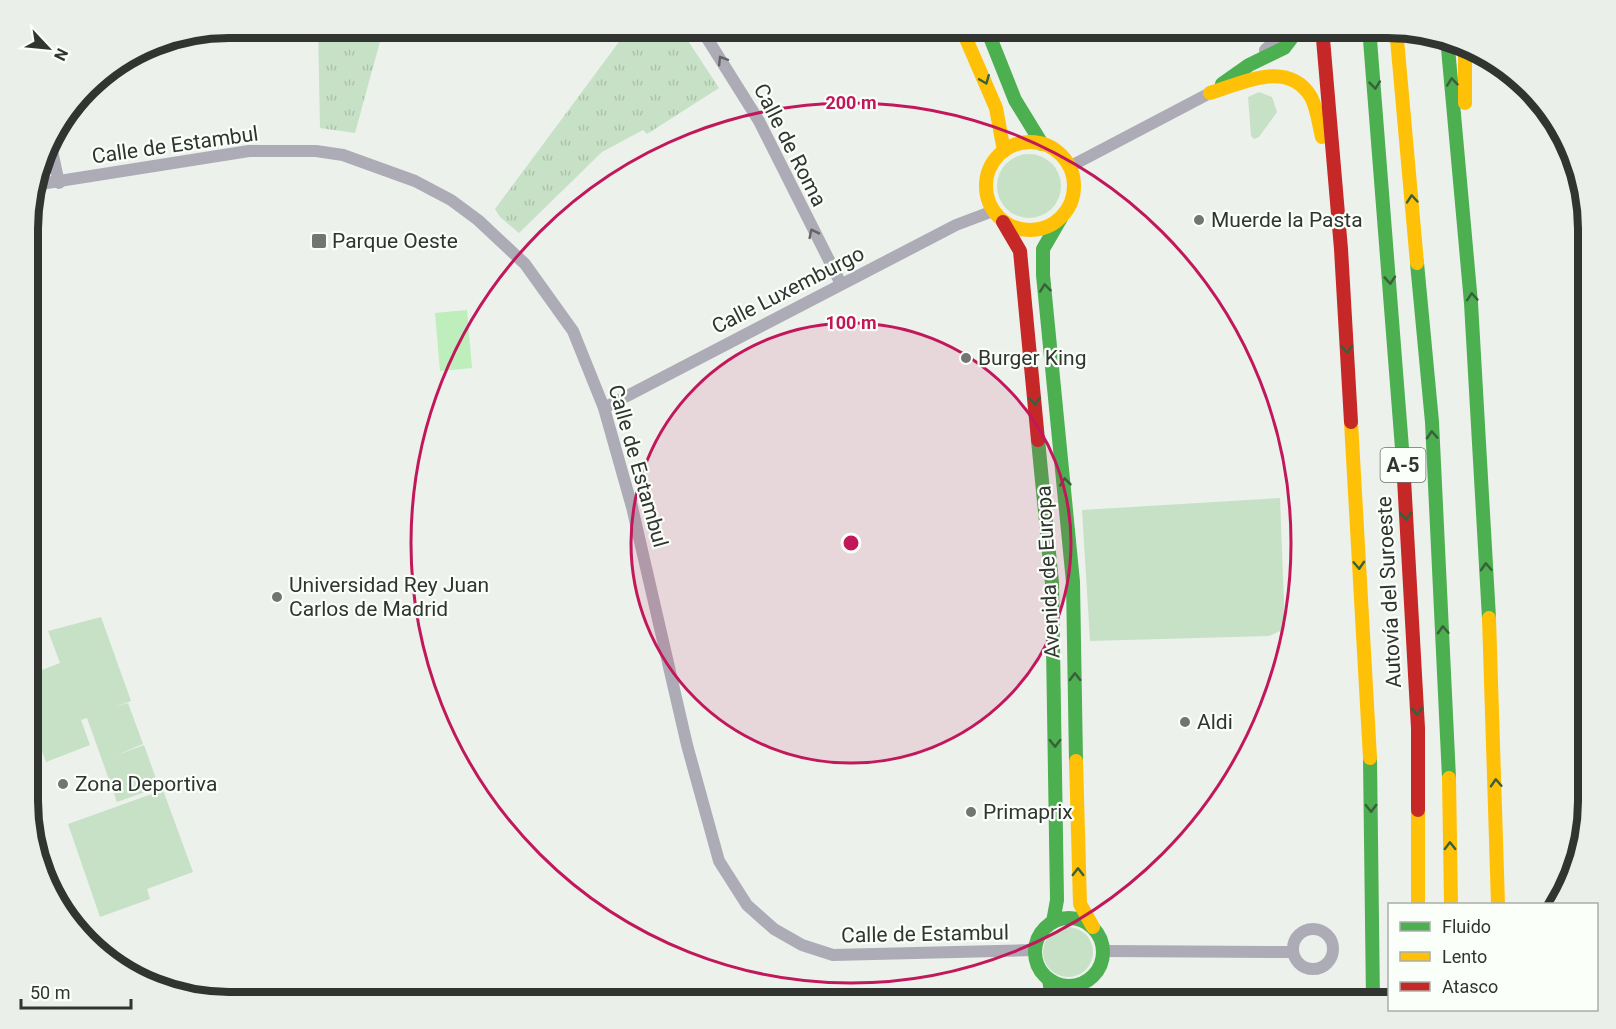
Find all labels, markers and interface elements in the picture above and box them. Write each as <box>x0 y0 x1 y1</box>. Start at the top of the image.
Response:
north arrow <box>18 18 78 78</box>
text: N <box>50 45 72 64</box>
one-way arrow <box>718 56 729 67</box>
one-way arrow <box>978 74 990 85</box>
one-way arrow <box>1446 78 1459 87</box>
street label: Calle de Roma <box>749 80 831 210</box>
one-way arrow <box>1368 81 1381 90</box>
text: 200 m <box>825 92 877 113</box>
street label: Calle de Estambul <box>90 121 260 169</box>
one-way arrow <box>1406 195 1419 204</box>
place label: Muerde la Pasta <box>1211 208 1363 232</box>
marker: Muerde la Pasta <box>1192 213 1206 227</box>
one-way arrow <box>809 228 821 239</box>
place label: Parque Oeste <box>332 229 458 253</box>
marker: Parque Oeste <box>310 232 328 250</box>
street label: Calle Luxemburgo <box>708 241 868 339</box>
one-way arrow <box>1383 275 1396 284</box>
one-way arrow <box>1039 284 1052 293</box>
one-way arrow <box>1465 293 1478 302</box>
text: 100 m <box>825 312 877 333</box>
one-way arrow <box>1340 345 1353 354</box>
place label: Burger King <box>978 346 1087 370</box>
marker: Burger King <box>959 351 973 365</box>
street label: Calle de Estambul <box>603 382 673 550</box>
one-way arrow <box>1028 397 1041 406</box>
one-way arrow <box>1426 431 1439 440</box>
road number: A-5 <box>1380 448 1426 482</box>
one-way arrow <box>1059 478 1071 487</box>
street label: Avenida de Europa <box>1031 485 1065 659</box>
street label: Autovía del Suroeste <box>1372 496 1406 688</box>
one-way arrow <box>1399 512 1412 521</box>
centre of rings <box>841 533 861 553</box>
one-way arrow <box>1352 560 1365 569</box>
one-way arrow <box>1480 563 1493 572</box>
place label: Universidad Rey Juan Carlos de Madrid <box>289 573 489 621</box>
marker: Universidad Rey Juan Carlos de Madrid <box>270 590 284 604</box>
one-way arrow <box>1436 626 1449 635</box>
one-way arrow <box>1068 672 1081 681</box>
one-way arrow <box>1410 706 1423 715</box>
place label: Aldi <box>1197 710 1233 734</box>
marker: Aldi <box>1178 715 1192 729</box>
one-way arrow <box>1049 738 1062 747</box>
place label: Zona Deportiva <box>75 772 217 796</box>
marker: Zona Deportiva <box>56 777 70 791</box>
one-way arrow <box>1490 779 1503 788</box>
place label: Primaprix <box>983 800 1073 824</box>
one-way arrow <box>1364 804 1377 813</box>
marker: Primaprix <box>964 805 978 819</box>
one-way arrow <box>1444 842 1456 851</box>
one-way arrow <box>1071 867 1084 876</box>
legend <box>1388 903 1598 1011</box>
text: Fluido <box>1442 916 1491 937</box>
street label: Calle de Estambul <box>841 921 1009 947</box>
text: Lento <box>1442 946 1487 967</box>
scale bar <box>21 972 130 1010</box>
text: Atasco <box>1442 976 1498 997</box>
text: 50 m <box>30 982 70 1003</box>

